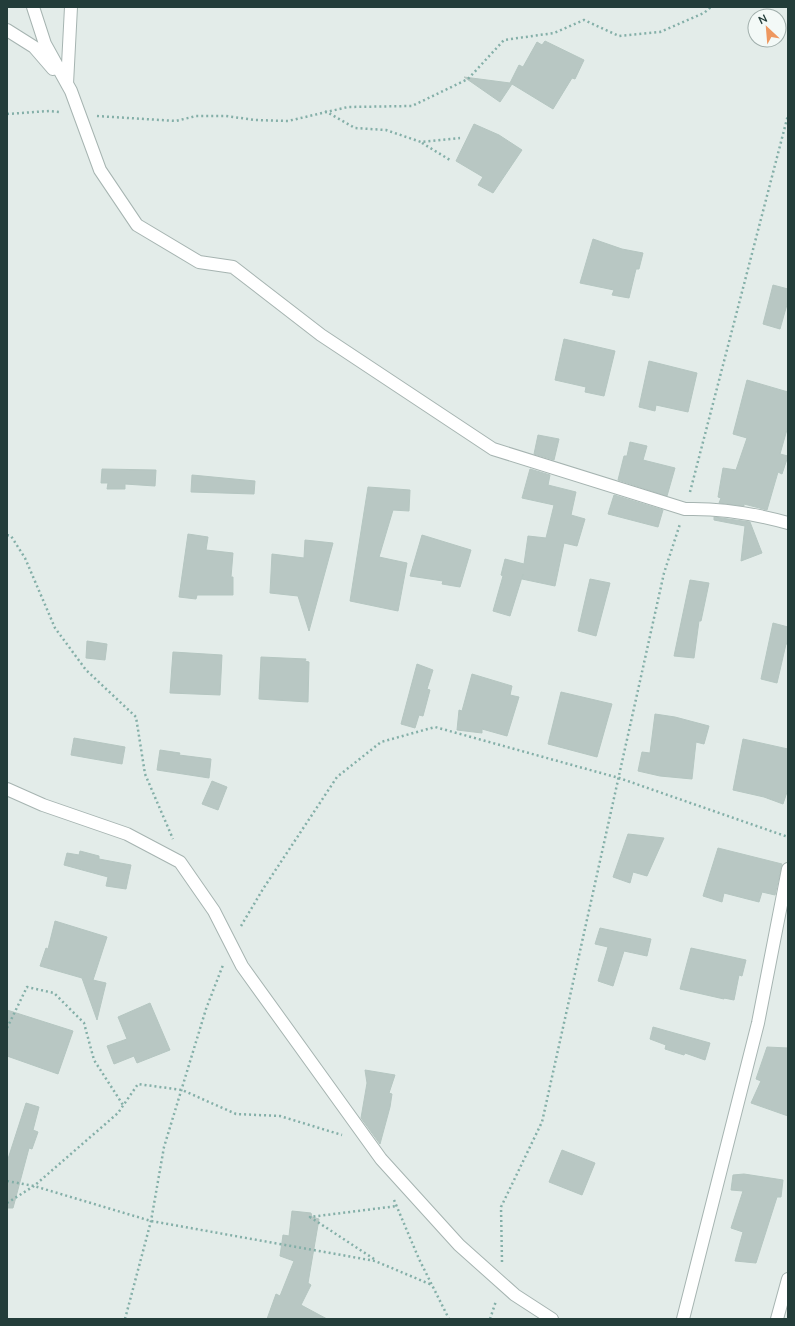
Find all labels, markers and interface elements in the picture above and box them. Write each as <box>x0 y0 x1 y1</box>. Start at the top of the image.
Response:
north arrow <box>747 8 787 48</box>
text: N <box>756 11 770 28</box>

